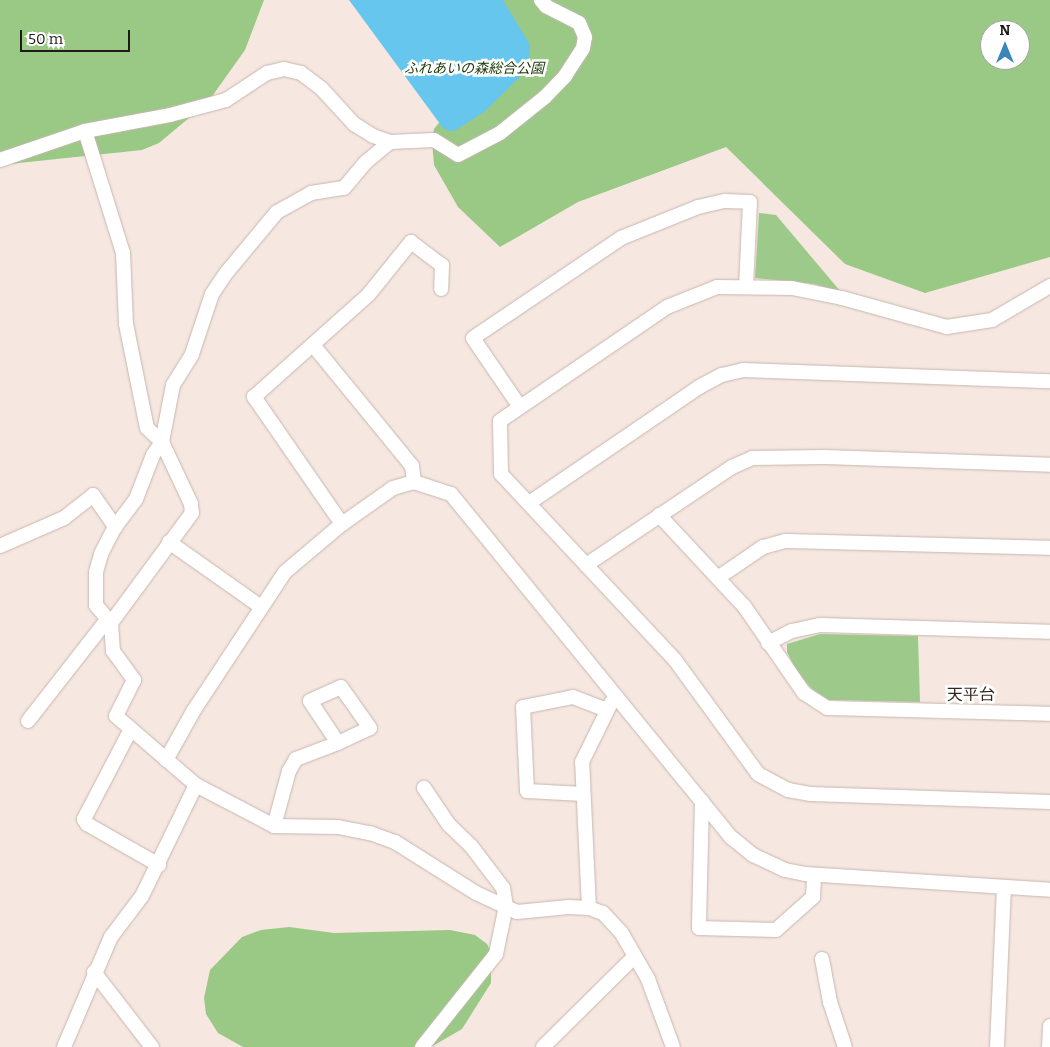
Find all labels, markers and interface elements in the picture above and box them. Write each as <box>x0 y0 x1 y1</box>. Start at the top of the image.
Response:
scale bar <box>22 20 132 52</box>
north arrow <box>980 20 1030 70</box>
text: N <box>1000 22 1010 39</box>
text: 50 m <box>28 30 63 48</box>
park label: ふれあいの森総合公園 <box>404 61 544 77</box>
district label: 天平台 <box>947 685 995 705</box>

